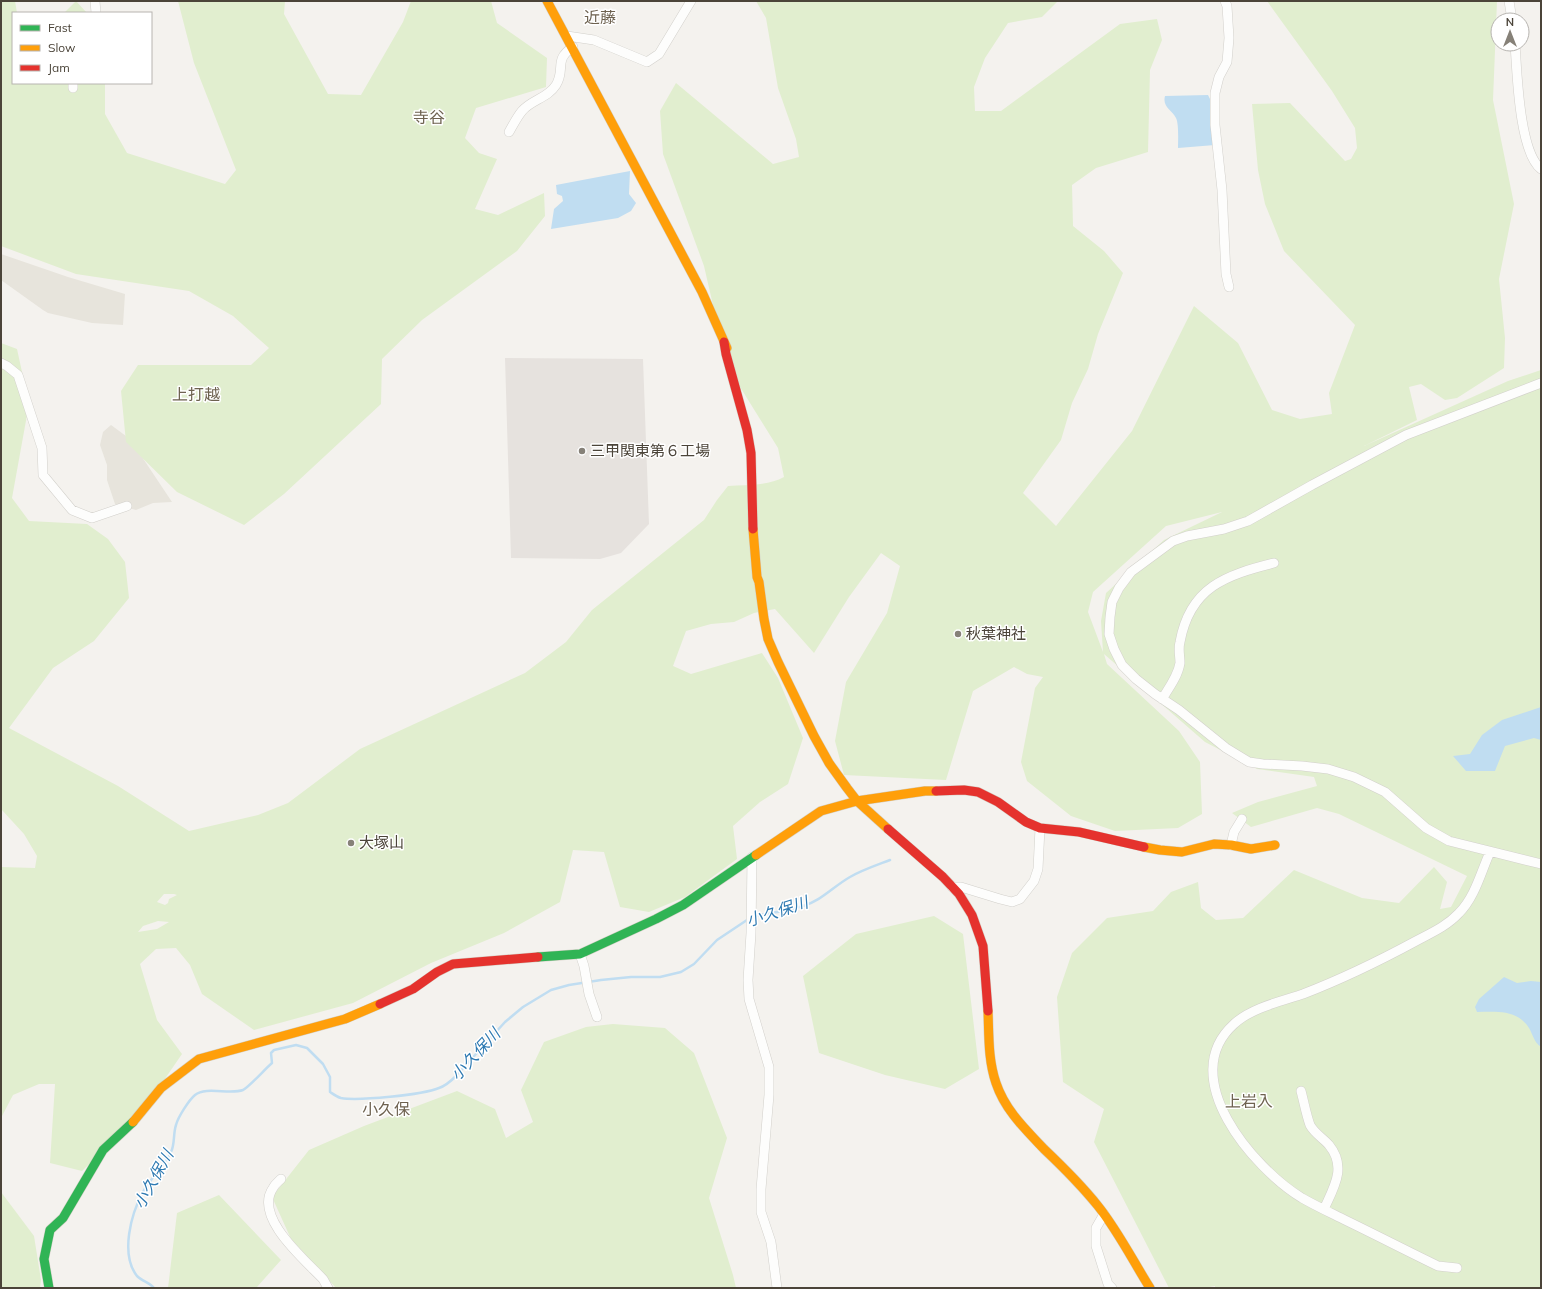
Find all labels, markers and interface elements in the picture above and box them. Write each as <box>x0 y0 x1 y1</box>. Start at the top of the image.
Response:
district label: 近藤 <box>584 7 616 27</box>
legend <box>12 12 152 84</box>
north arrow <box>1490 12 1530 52</box>
text: N <box>1506 15 1514 29</box>
text: Fast <box>48 20 72 35</box>
text: Slow <box>48 40 76 55</box>
text: Jam <box>48 60 70 75</box>
district label: 寺谷 <box>413 107 445 127</box>
district label: 上打越 <box>172 384 220 404</box>
place label: 三甲関東第６工場 <box>590 441 710 460</box>
marker: 三甲関東第６工場 <box>577 446 587 456</box>
place label: 秋葉神社 <box>966 624 1026 643</box>
marker: 秋葉神社 <box>953 629 963 639</box>
place label: 大塚山 <box>359 833 404 852</box>
marker: 大塚山 <box>346 838 356 848</box>
water label: 小久保川 <box>743 891 812 930</box>
water label: 小久保川 <box>446 1022 505 1084</box>
district label: 上岩入 <box>1225 1091 1273 1111</box>
district label: 小久保 <box>362 1099 410 1119</box>
water label: 小久保川 <box>129 1144 178 1212</box>

